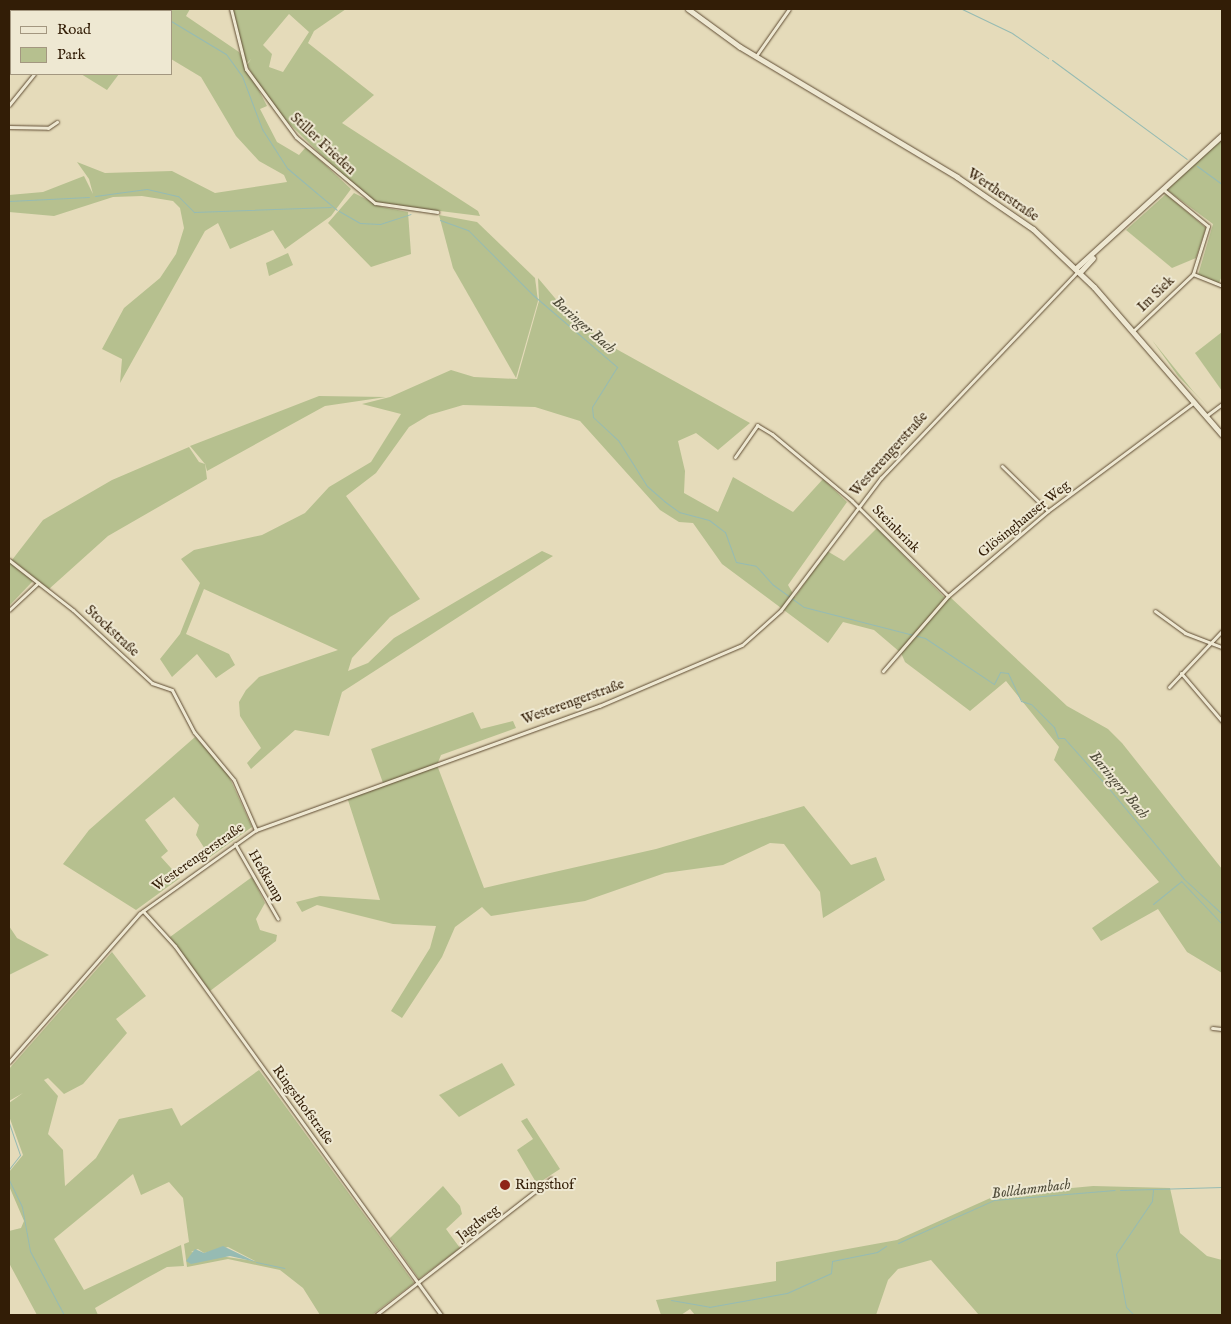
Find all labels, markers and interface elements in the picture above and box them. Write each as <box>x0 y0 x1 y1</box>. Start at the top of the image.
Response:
legend <box>10 10 172 75</box>
text: Road <box>57 20 91 39</box>
text: Park <box>57 45 86 64</box>
street label: Stiller Frieden <box>287 109 359 179</box>
street label: Wertherstraße <box>964 165 1042 225</box>
street label: Im Siek <box>1134 272 1178 316</box>
water label: Baringer Bach <box>549 293 619 357</box>
street label: Westerengerstraße <box>847 408 931 500</box>
street label: Glösinghauser Weg <box>975 477 1073 561</box>
street label: Steinbrink <box>869 502 923 556</box>
street label: Stockstraße <box>82 602 142 660</box>
street label: Westerengerstraße <box>519 676 627 728</box>
water label: Baringerr Bach <box>1085 747 1153 823</box>
street label: Westerengerstraße <box>149 819 247 895</box>
street label: Heßkamp <box>244 847 288 905</box>
street label: Ringsthofstraße <box>269 1062 337 1148</box>
water label: Bolldammbach <box>990 1175 1072 1203</box>
place label: Ringsthof <box>515 1177 574 1193</box>
marker: Ringsthof <box>499 1179 511 1191</box>
street label: Jagdweg <box>453 1201 503 1245</box>

